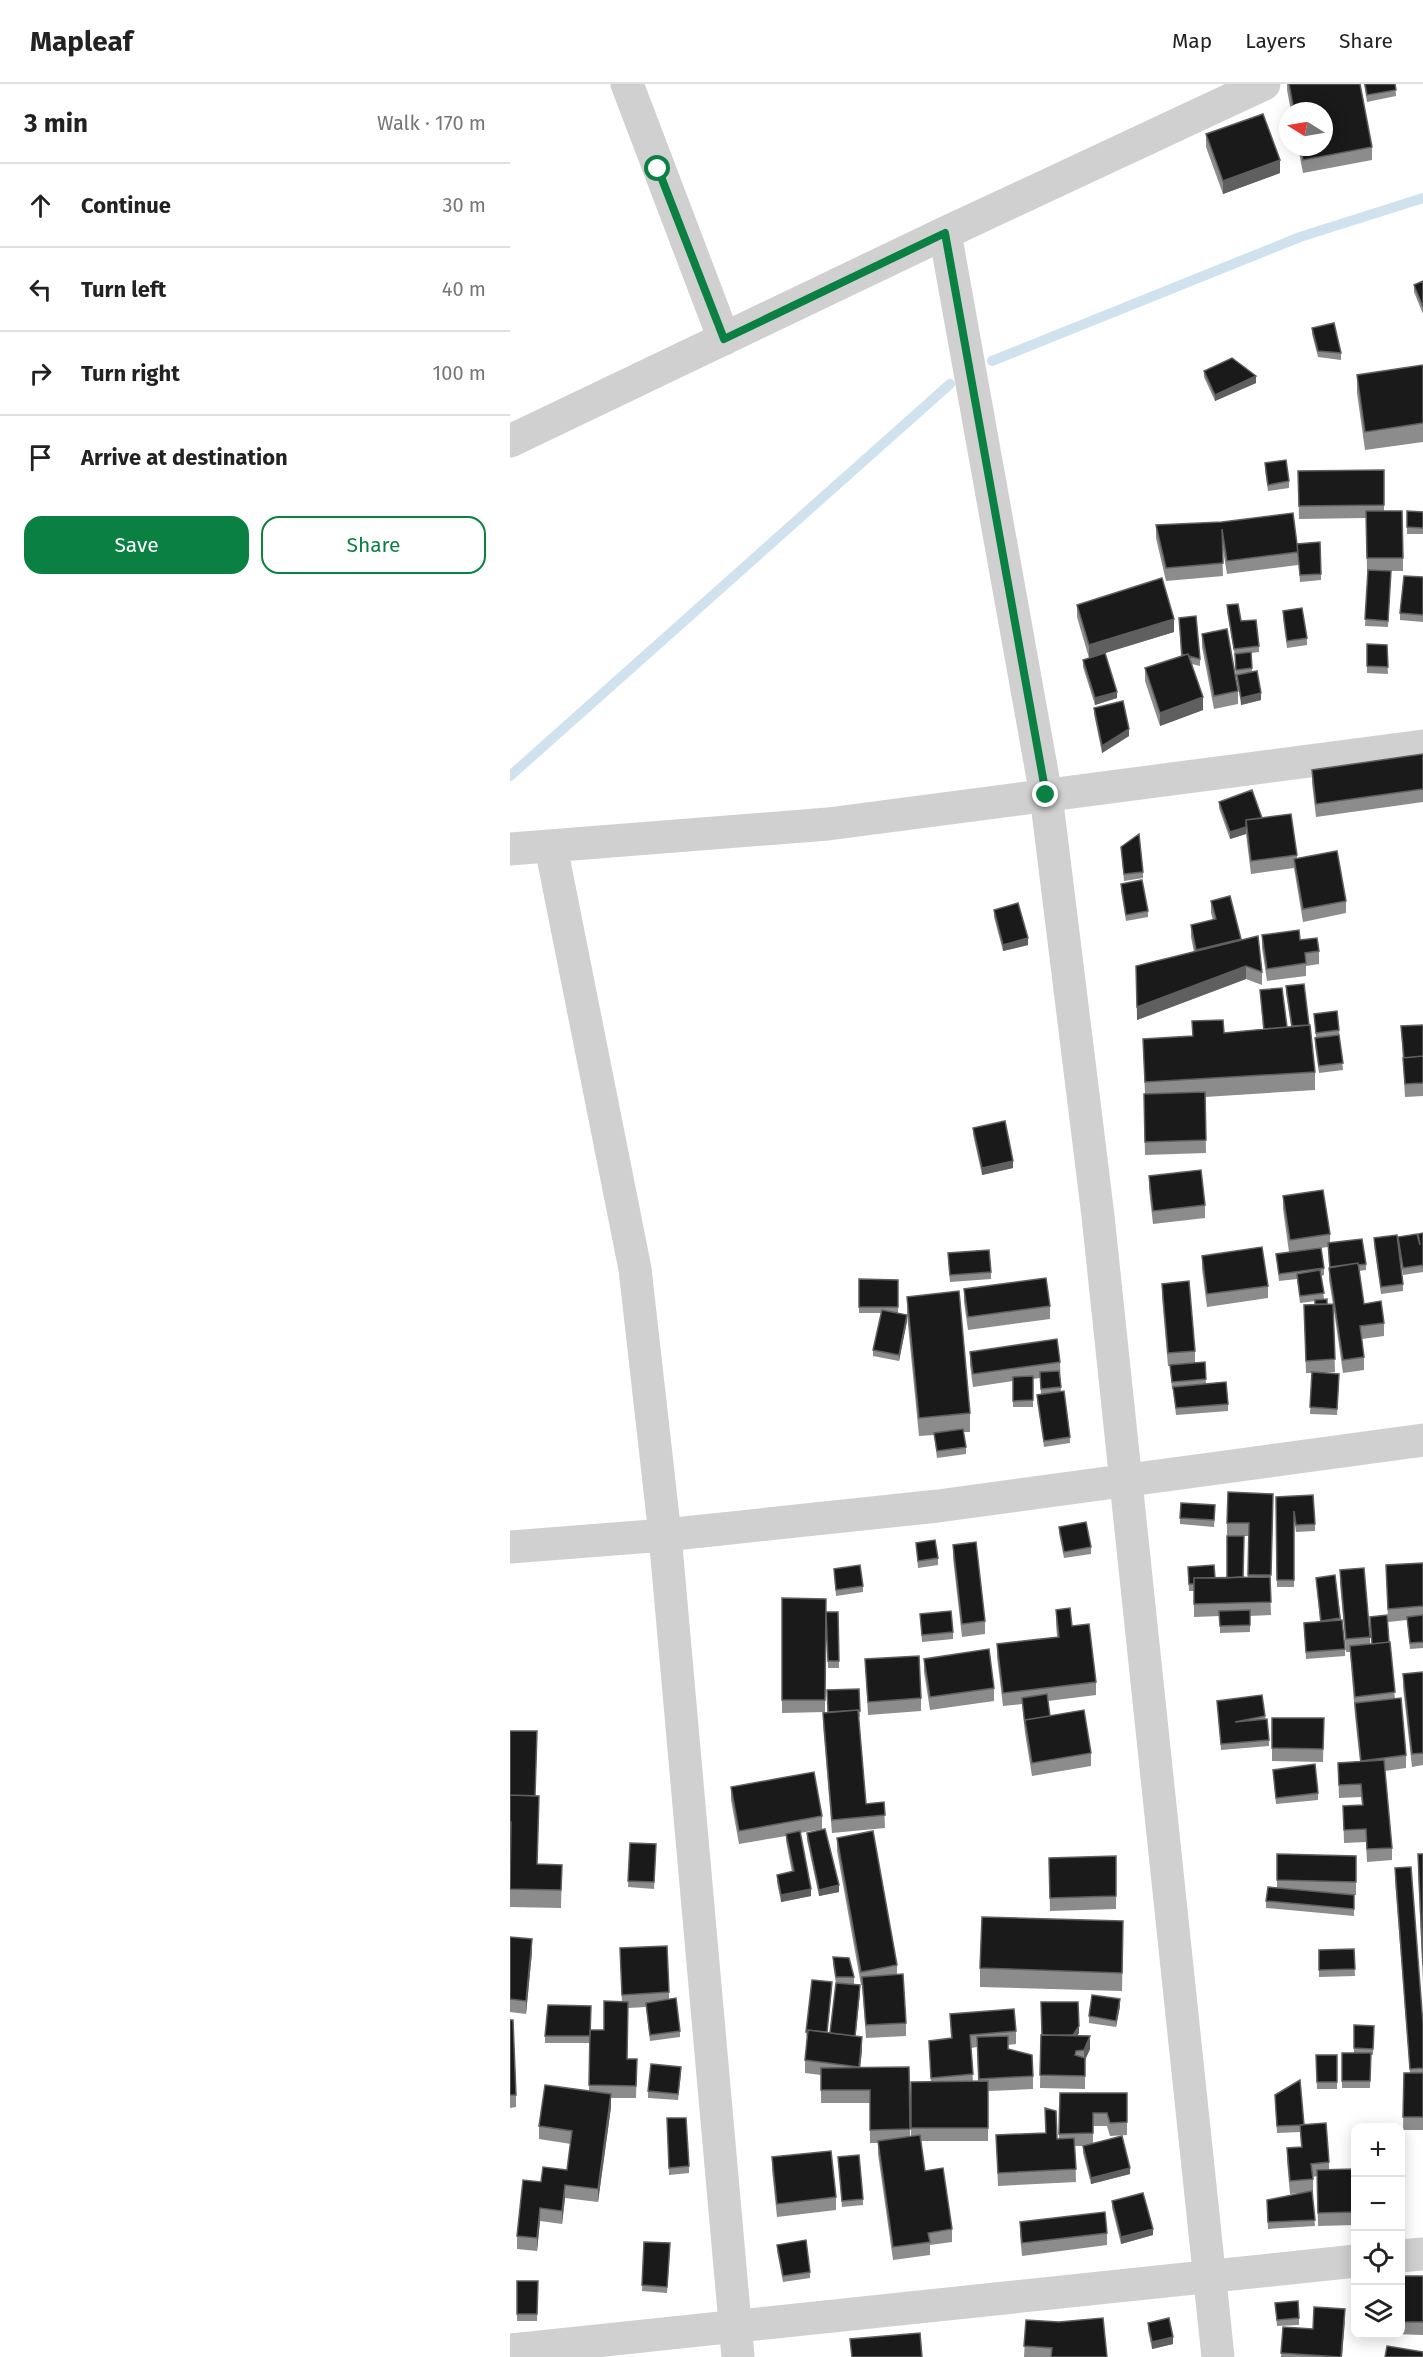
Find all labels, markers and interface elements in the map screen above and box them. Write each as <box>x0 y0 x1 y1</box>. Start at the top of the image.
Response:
text: Mapleaf <box>30 25 133 58</box>
text: Map <box>1172 28 1212 54</box>
text: Layers <box>1245 28 1306 54</box>
text: Share <box>1339 28 1393 54</box>
north arrow <box>1279 102 1333 156</box>
text: 3 min <box>24 108 88 139</box>
text: Walk · 170 m <box>377 111 486 135</box>
route start <box>644 155 670 181</box>
icon: ahead <box>24 189 57 222</box>
text: Continue <box>81 192 171 219</box>
text: 30 m <box>442 193 486 217</box>
icon: left <box>24 273 57 306</box>
text: Turn left <box>81 276 166 303</box>
text: 40 m <box>442 277 486 301</box>
icon: right <box>24 357 57 390</box>
text: Turn right <box>81 360 180 387</box>
text: 100 m <box>433 361 486 385</box>
icon: arrive <box>24 441 57 474</box>
text: Arrive at destination <box>81 444 288 471</box>
button: Save <box>24 516 249 574</box>
button: Share <box>261 516 486 574</box>
route end <box>1032 781 1058 807</box>
map controls <box>1351 2123 1405 2339</box>
button: + <box>1351 2123 1405 2177</box>
button: − <box>1351 2177 1405 2231</box>
button: locate <box>1351 2231 1405 2285</box>
button: layers <box>1351 2285 1405 2339</box>

